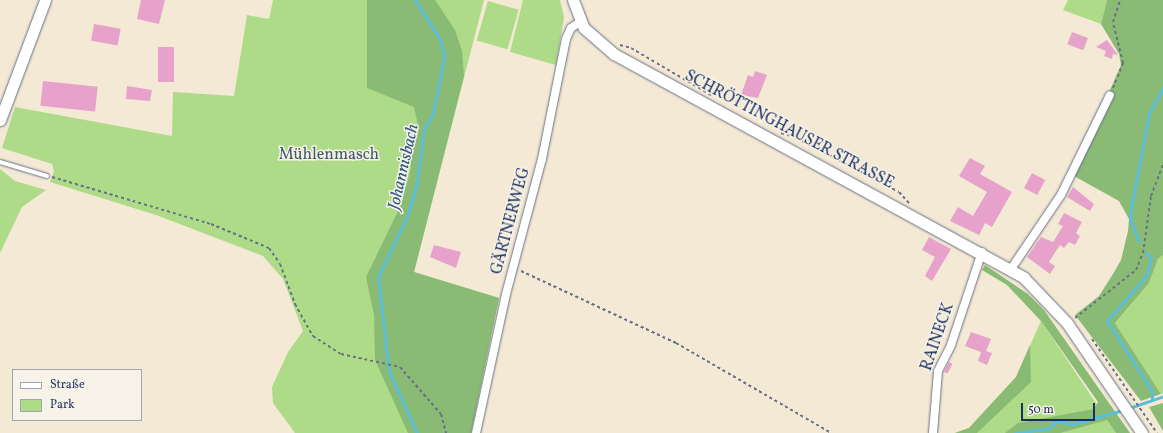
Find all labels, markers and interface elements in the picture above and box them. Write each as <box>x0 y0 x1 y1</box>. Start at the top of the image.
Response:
street label: SCHRÖTTINGHAUSER STRASSE <box>681 67 897 193</box>
water label: Johannisbach <box>384 122 424 212</box>
park label: Mühlenmasch <box>279 145 379 165</box>
street label: GÄRTNERWEG <box>488 165 534 277</box>
street label: RAINECK <box>917 300 959 374</box>
legend <box>12 369 142 421</box>
text: Straße <box>50 377 85 393</box>
scale bar <box>1023 395 1097 421</box>
text: Park <box>50 397 75 413</box>
text: 50 m <box>1028 402 1054 418</box>

